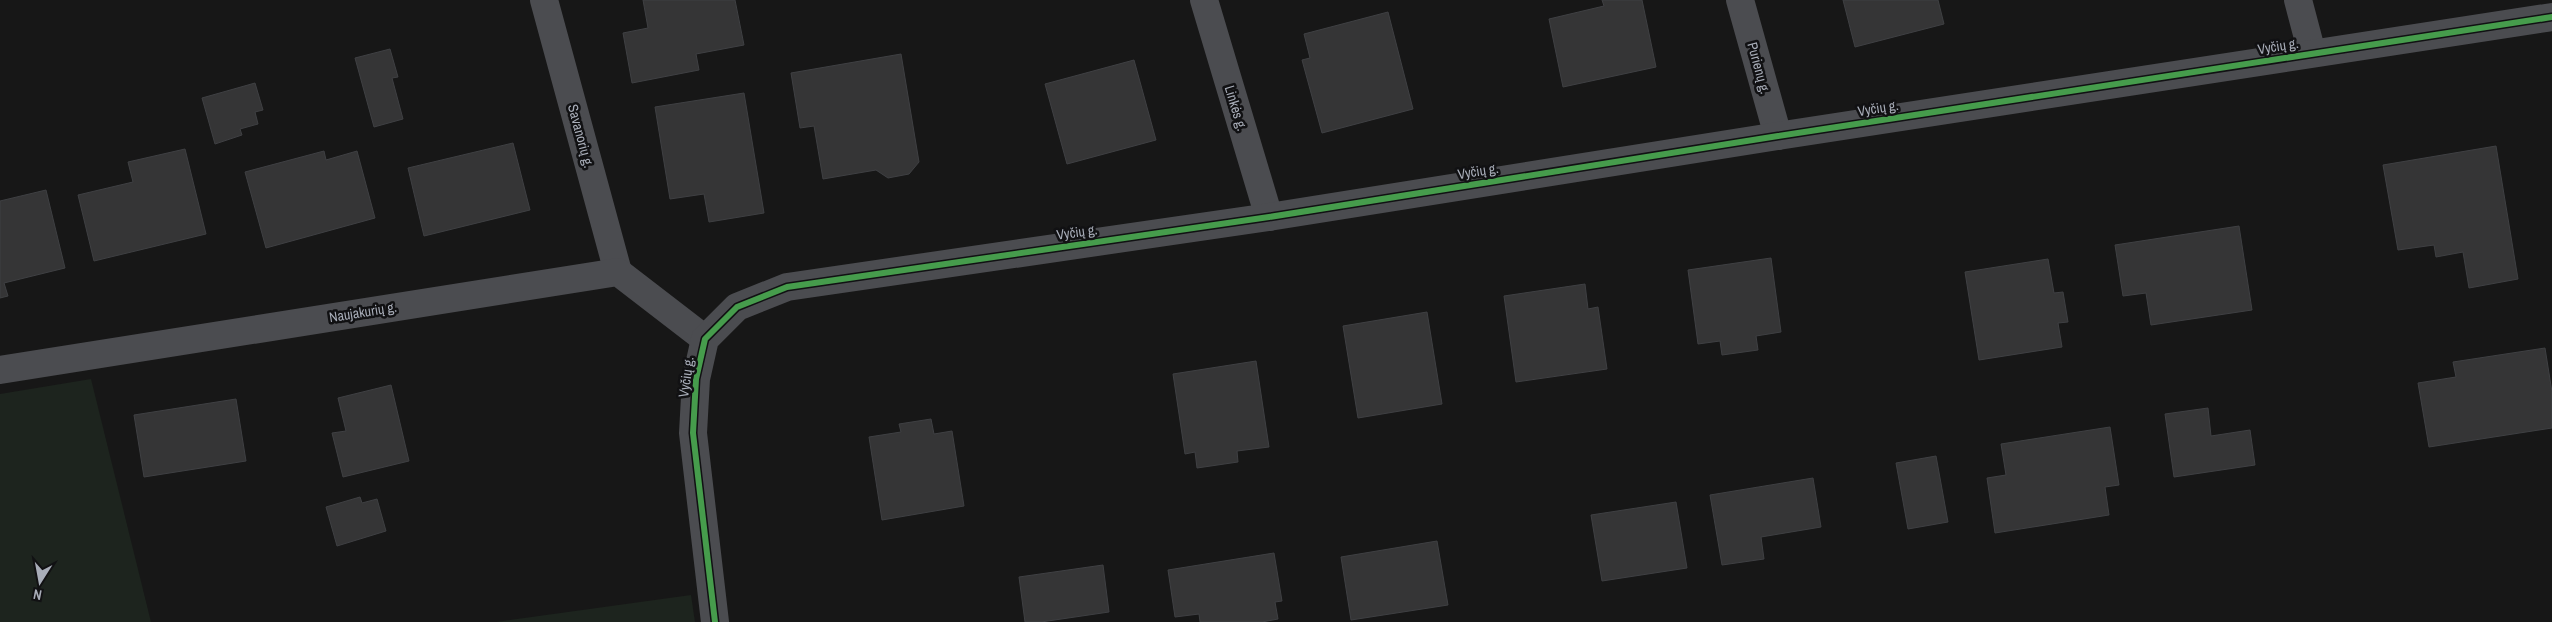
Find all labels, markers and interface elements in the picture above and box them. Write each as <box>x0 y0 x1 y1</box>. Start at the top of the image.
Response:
street label: Vyčių g. <box>2256 34 2300 58</box>
street label: Purienų g. <box>1743 40 1775 96</box>
street label: Linkės g. <box>1221 83 1251 133</box>
street label: Vyčių g. <box>1856 96 1900 120</box>
street label: Savanorių g. <box>564 102 598 170</box>
street label: Vyčių g. <box>1456 159 1500 183</box>
street label: Vyčių g. <box>1055 220 1099 244</box>
street label: Naujakurių g. <box>328 298 398 326</box>
street label: Vyčių g. <box>674 355 698 399</box>
north arrow <box>15 557 65 607</box>
text: N <box>32 585 43 604</box>

